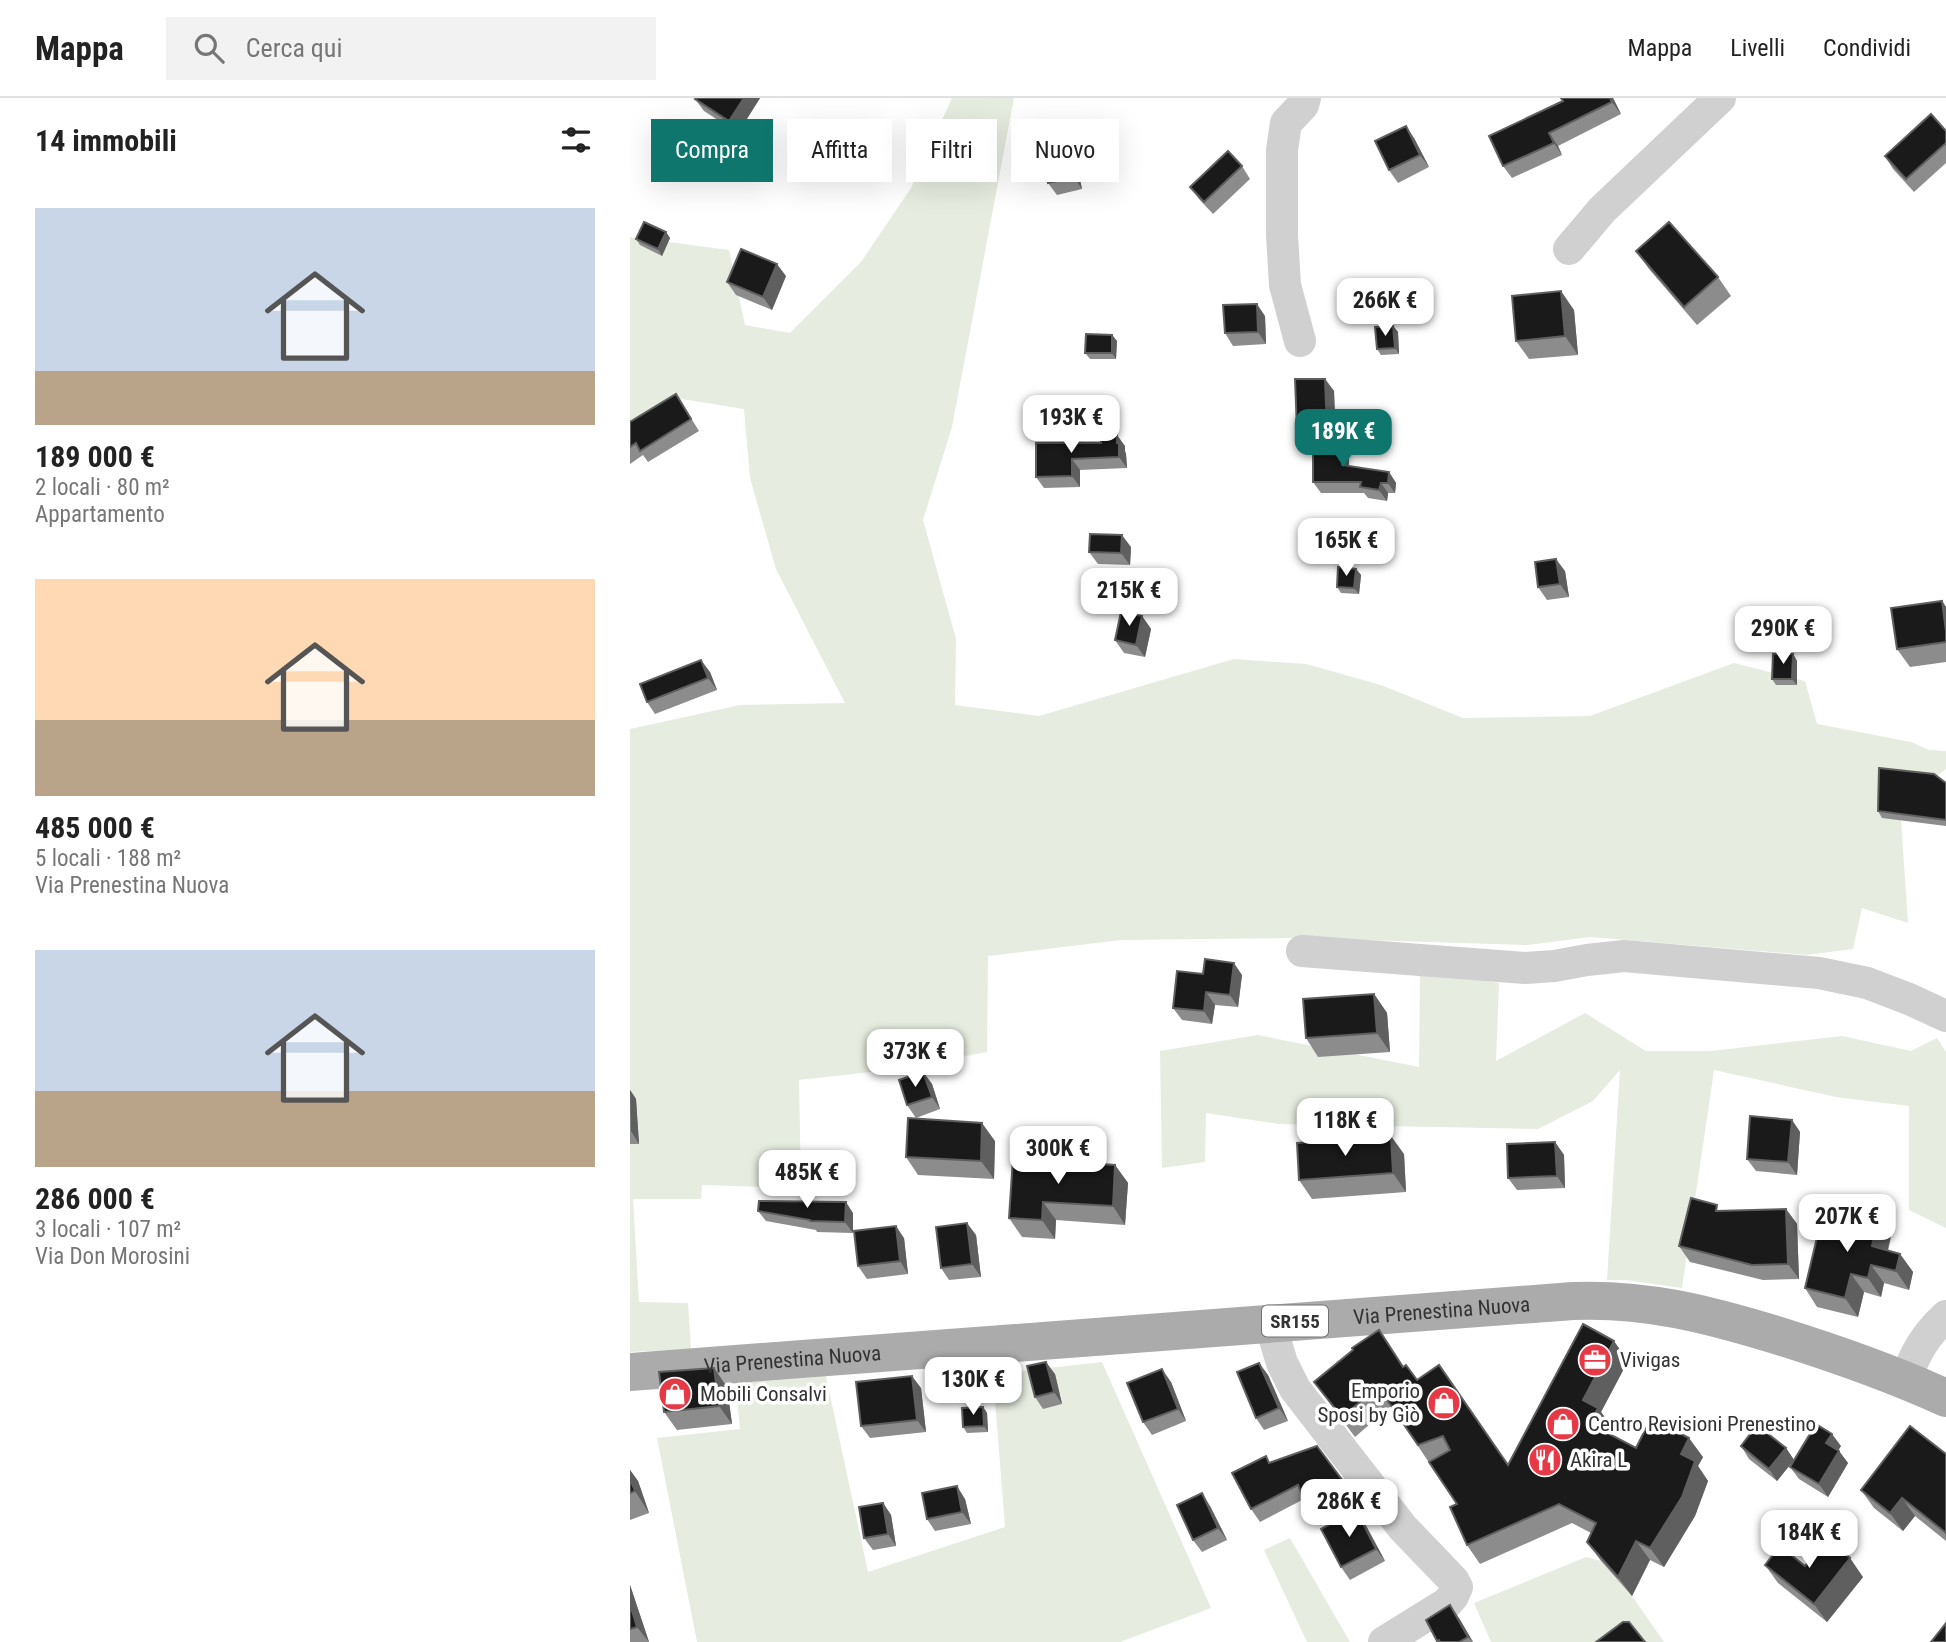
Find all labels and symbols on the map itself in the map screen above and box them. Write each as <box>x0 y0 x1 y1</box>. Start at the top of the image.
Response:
pin: 266K € <box>1328 278 1442 338</box>
pin: 193K € <box>1014 396 1128 455</box>
pin: 189K € <box>1286 410 1400 469</box>
pin: 165K € <box>1289 518 1403 578</box>
pin: 215K € <box>1072 568 1186 628</box>
pin: 290K € <box>1726 606 1840 666</box>
pin: 373K € <box>858 1030 972 1089</box>
pin: 118K € <box>1288 1098 1402 1158</box>
pin: 300K € <box>1001 1126 1115 1186</box>
pin: 485K € <box>750 1150 864 1210</box>
pin: 207K € <box>1790 1194 1904 1254</box>
street label: Via Prenestina Nuova <box>1352 1292 1531 1330</box>
road number: SR155 <box>1262 1306 1328 1336</box>
street label: Via Prenestina Nuova <box>703 1341 882 1378</box>
office icon: Vivigas <box>1576 1341 1614 1379</box>
place label: Vivigas <box>1620 1348 1680 1372</box>
pin: 130K € <box>916 1358 1030 1417</box>
shop icon: Mobili Consalvi <box>656 1375 694 1413</box>
place label: Emporio Sposi by Giò <box>1317 1379 1420 1427</box>
place label: Mobili Consalvi <box>700 1382 827 1406</box>
shop icon: Emporio Sposi by Giò <box>1425 1384 1463 1422</box>
shop icon: Centro Revisioni Prenestino <box>1544 1405 1582 1443</box>
place label: Centro Revisioni Prenestino <box>1588 1412 1816 1436</box>
restaurant icon: Akira L <box>1526 1441 1564 1479</box>
place label: Akira L <box>1570 1448 1627 1472</box>
pin: 286K € <box>1292 1480 1406 1539</box>
pin: 184K € <box>1752 1510 1866 1570</box>

